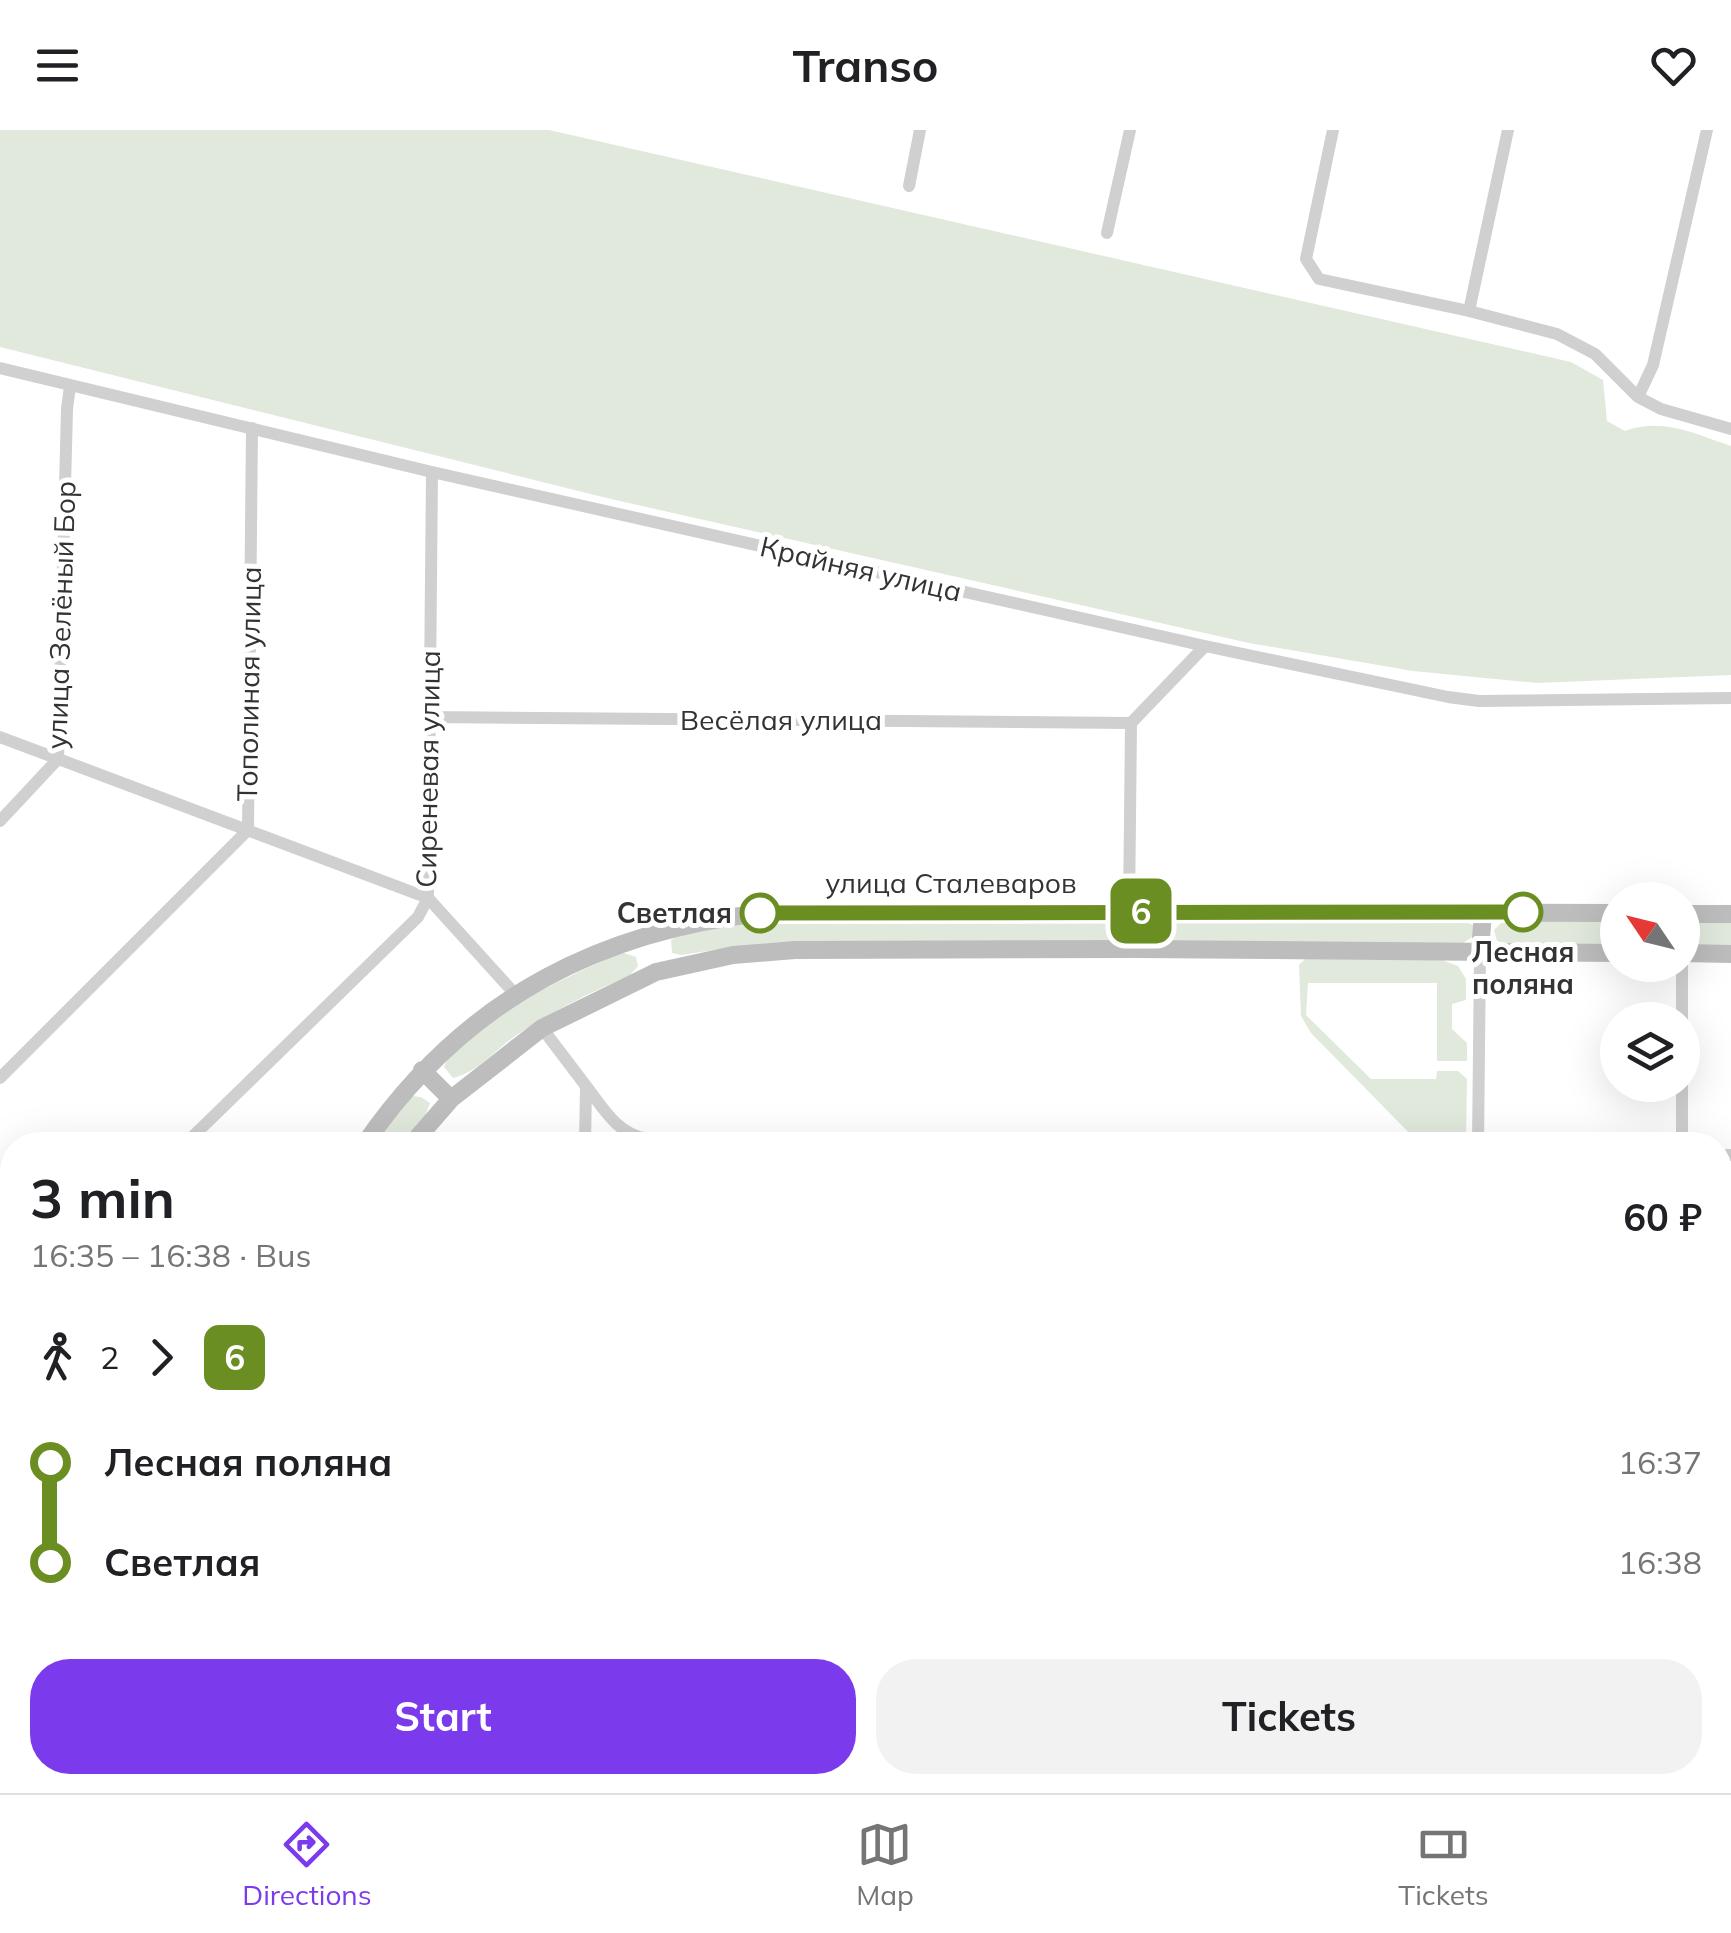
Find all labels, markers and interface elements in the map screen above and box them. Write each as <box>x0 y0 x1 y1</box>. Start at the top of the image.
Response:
text: Transo <box>792 37 939 93</box>
icon: menu <box>30 38 85 93</box>
icon: heart <box>1646 38 1701 93</box>
street label: улица Зелёный Бор <box>38 480 83 750</box>
street label: Крайняя улица <box>757 528 965 609</box>
street label: Тополиная улица <box>229 566 268 802</box>
street label: Сиреневая улица <box>408 650 447 888</box>
street label: Весёлая улица <box>680 702 882 737</box>
street label: улица Сталеваров <box>825 865 1077 900</box>
line badge: 6 <box>1108 878 1174 944</box>
north arrow <box>1600 882 1700 982</box>
map controls <box>1600 882 1700 1102</box>
text: 6 <box>1130 889 1152 933</box>
marker: Лесная поляна <box>1504 893 1542 931</box>
marker: Светлая <box>741 894 779 932</box>
place label: Светлая <box>617 895 732 930</box>
place label: Лесная поляна <box>1472 934 1574 1001</box>
button: layers <box>1600 1002 1700 1102</box>
text: 3 min <box>30 1163 175 1232</box>
text: 60 ₽ <box>1623 1193 1702 1241</box>
text: 16:35 – 16:38 · Bus <box>30 1235 311 1275</box>
icon: walk <box>30 1330 85 1385</box>
icon: forward <box>134 1330 189 1385</box>
text: 6 <box>224 1335 245 1379</box>
text: 2 <box>100 1337 119 1377</box>
text: Лесная поляна <box>104 1438 392 1486</box>
text: 16:37 <box>1618 1442 1702 1482</box>
text: Светлая <box>104 1538 261 1586</box>
text: 16:38 <box>1618 1542 1702 1582</box>
button: Start <box>30 1659 856 1774</box>
button: Tickets <box>876 1659 1702 1774</box>
tab: Directions <box>242 1817 372 1912</box>
tab: Map <box>856 1817 914 1912</box>
tab: Tickets <box>1398 1817 1489 1912</box>

